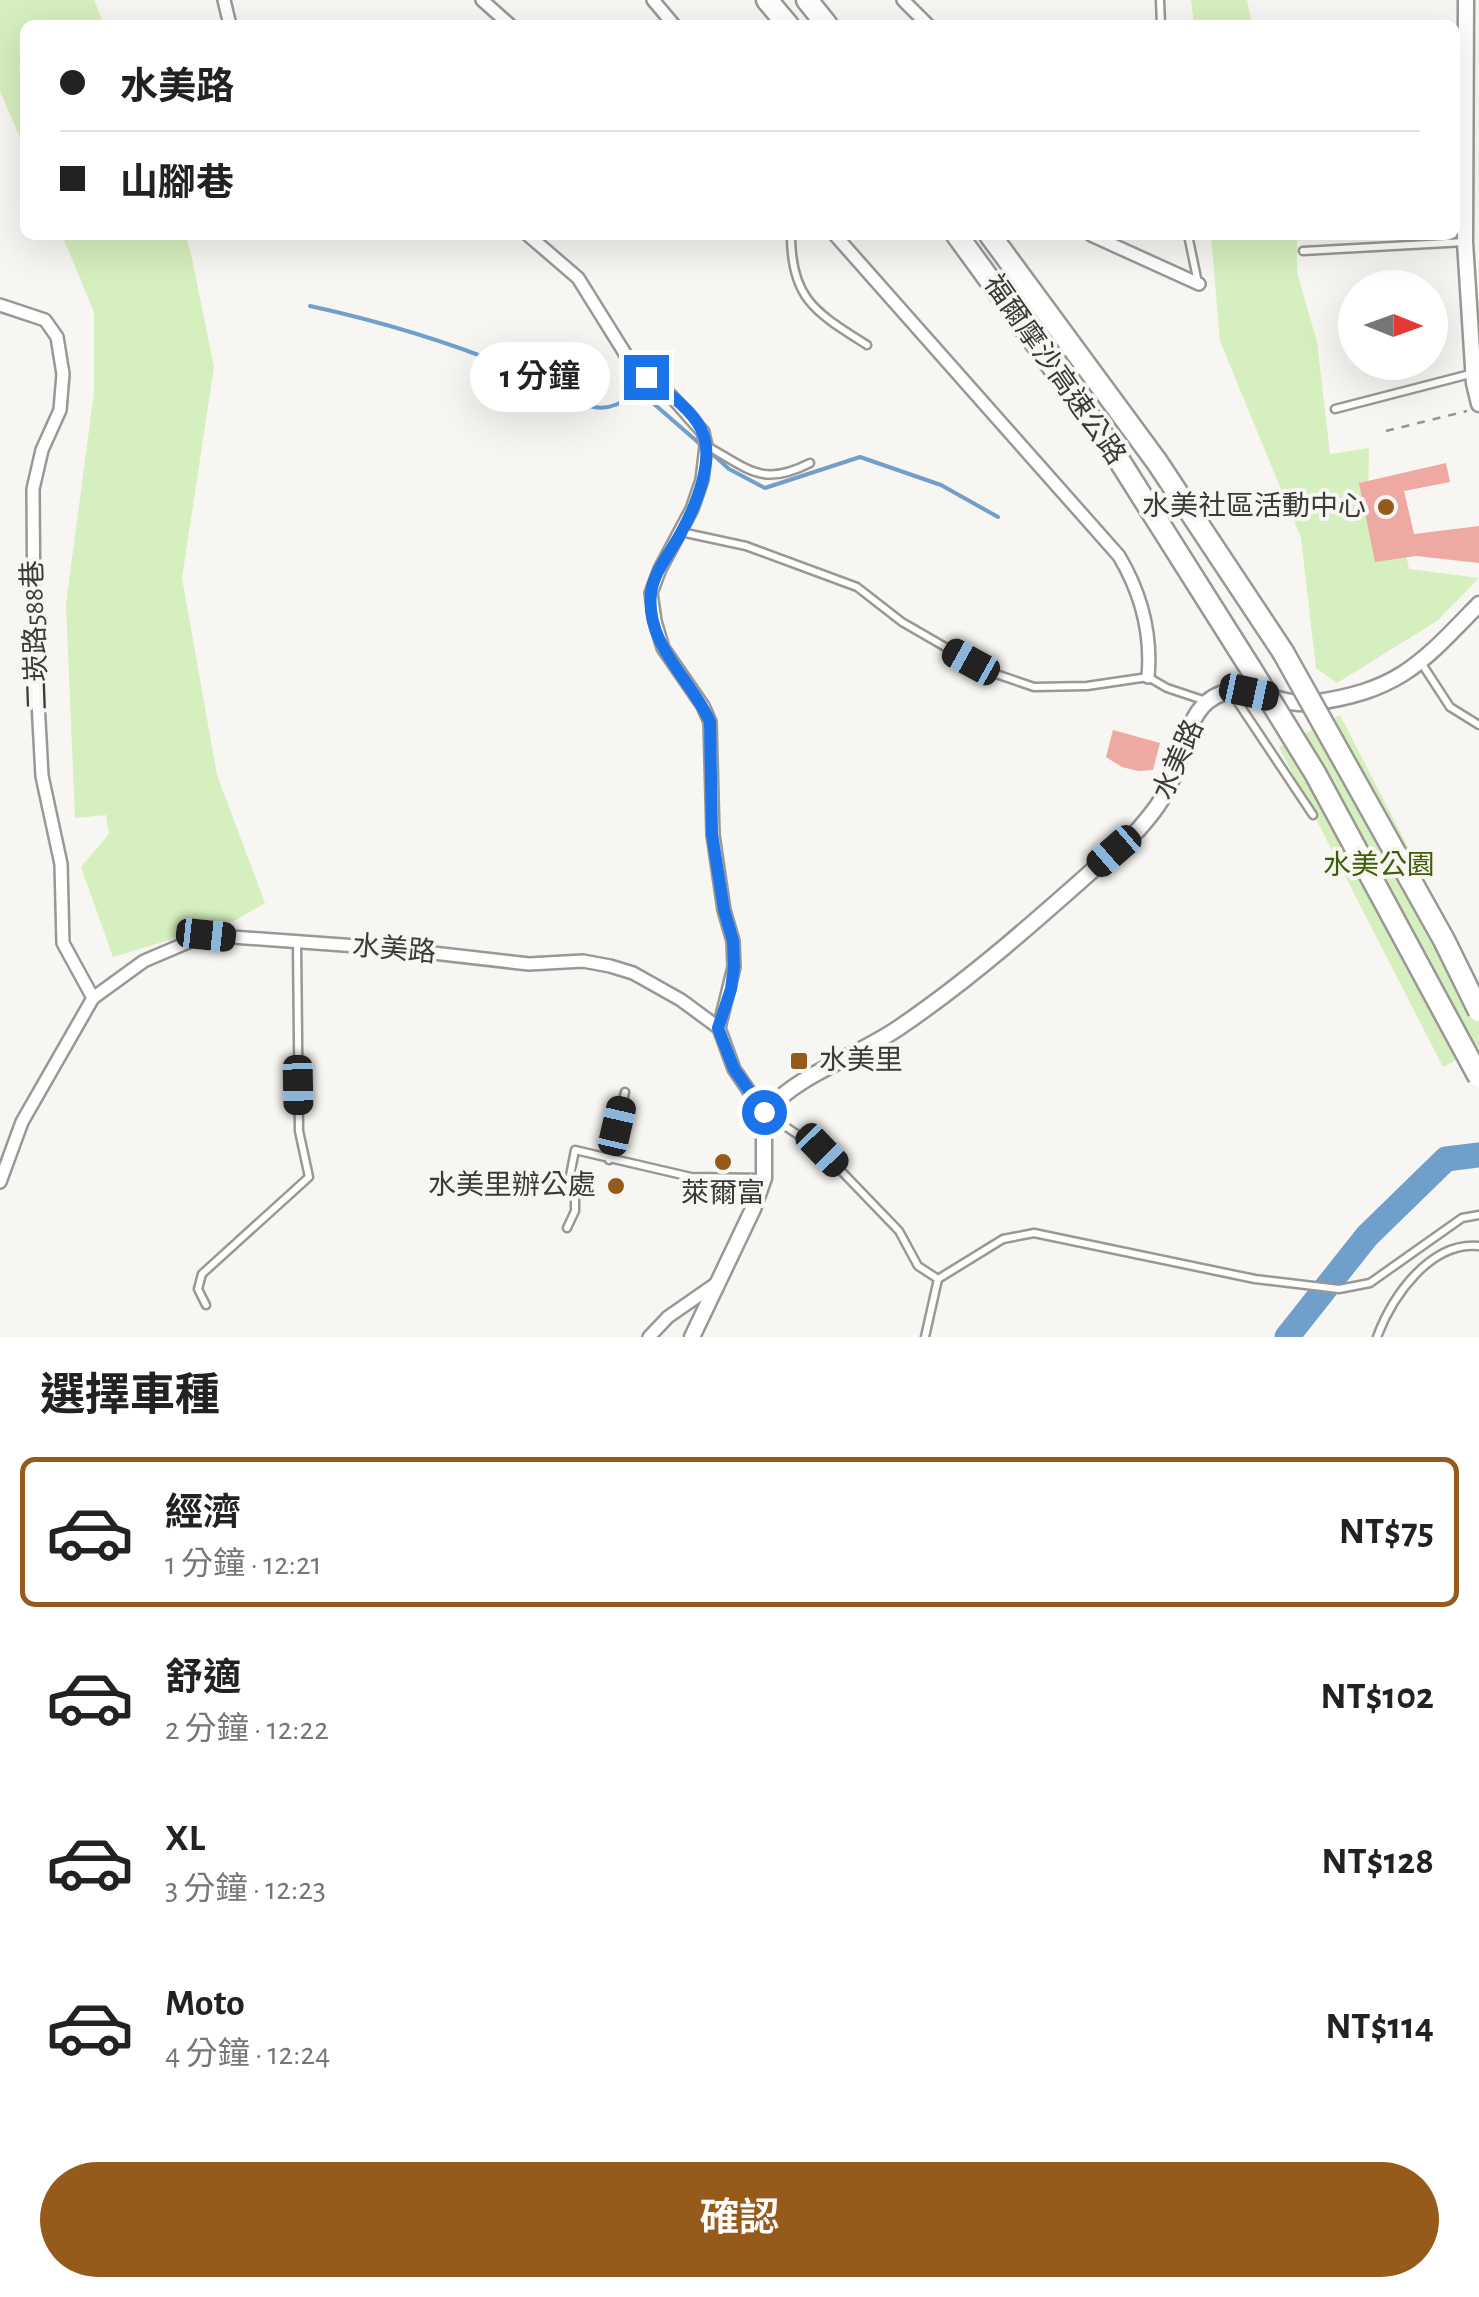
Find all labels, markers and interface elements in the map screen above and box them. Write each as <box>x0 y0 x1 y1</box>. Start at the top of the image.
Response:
text: 水美路 <box>120 69 234 107</box>
text: 山腳巷 <box>120 165 234 203</box>
street label: 福爾摩沙高速公路 <box>978 269 1131 470</box>
north arrow <box>1338 270 1448 380</box>
map controls <box>1338 270 1448 380</box>
callout: 1 分鐘 <box>471 342 611 412</box>
route end <box>624 355 669 400</box>
text: 1 分鐘 <box>500 361 580 393</box>
place label: 水美社區活動中心 <box>1142 491 1366 521</box>
marker: 水美社區活動中心 <box>1375 496 1397 518</box>
street label: 二崁路588巷 <box>17 559 53 711</box>
car <box>937 634 1005 690</box>
car <box>1217 671 1281 713</box>
street label: 水美路 <box>1147 715 1209 804</box>
car <box>1082 820 1146 882</box>
park label: 水美公園 <box>1323 850 1435 880</box>
car <box>175 917 237 953</box>
street label: 水美路 <box>351 930 437 968</box>
place label: 水美里 <box>819 1045 903 1075</box>
marker: 水美里 <box>788 1050 810 1072</box>
car <box>282 1055 314 1115</box>
route start <box>742 1090 787 1135</box>
car <box>596 1093 638 1159</box>
car <box>790 1118 854 1182</box>
marker: 萊爾富 <box>712 1151 734 1173</box>
place label: 水美里辦公處 <box>428 1170 596 1200</box>
marker: 水美里辦公處 <box>605 1175 627 1197</box>
place label: 萊爾富 <box>681 1178 765 1208</box>
text: 選擇車種 <box>40 1374 220 1419</box>
icon: car <box>45 1487 135 1577</box>
text: 經濟 <box>165 1495 241 1533</box>
text: NT$75 <box>1339 1513 1434 1551</box>
text: 1 分鐘 · 12:21 <box>165 1548 322 1580</box>
icon: car <box>45 1652 135 1742</box>
text: 舒適 <box>165 1660 241 1698</box>
text: NT$102 <box>1320 1678 1434 1716</box>
text: 2 分鐘 · 12:22 <box>165 1713 329 1745</box>
icon: car <box>45 1817 135 1907</box>
text: XL <box>165 1820 205 1858</box>
text: NT$128 <box>1321 1843 1434 1881</box>
text: 3 分鐘 · 12:23 <box>165 1873 326 1905</box>
icon: car <box>45 1982 135 2072</box>
text: Moto <box>165 1985 245 2023</box>
text: NT$114 <box>1325 2008 1434 2046</box>
text: 4 分鐘 · 12:24 <box>165 2038 330 2070</box>
button: 確認 <box>40 2162 1439 2277</box>

